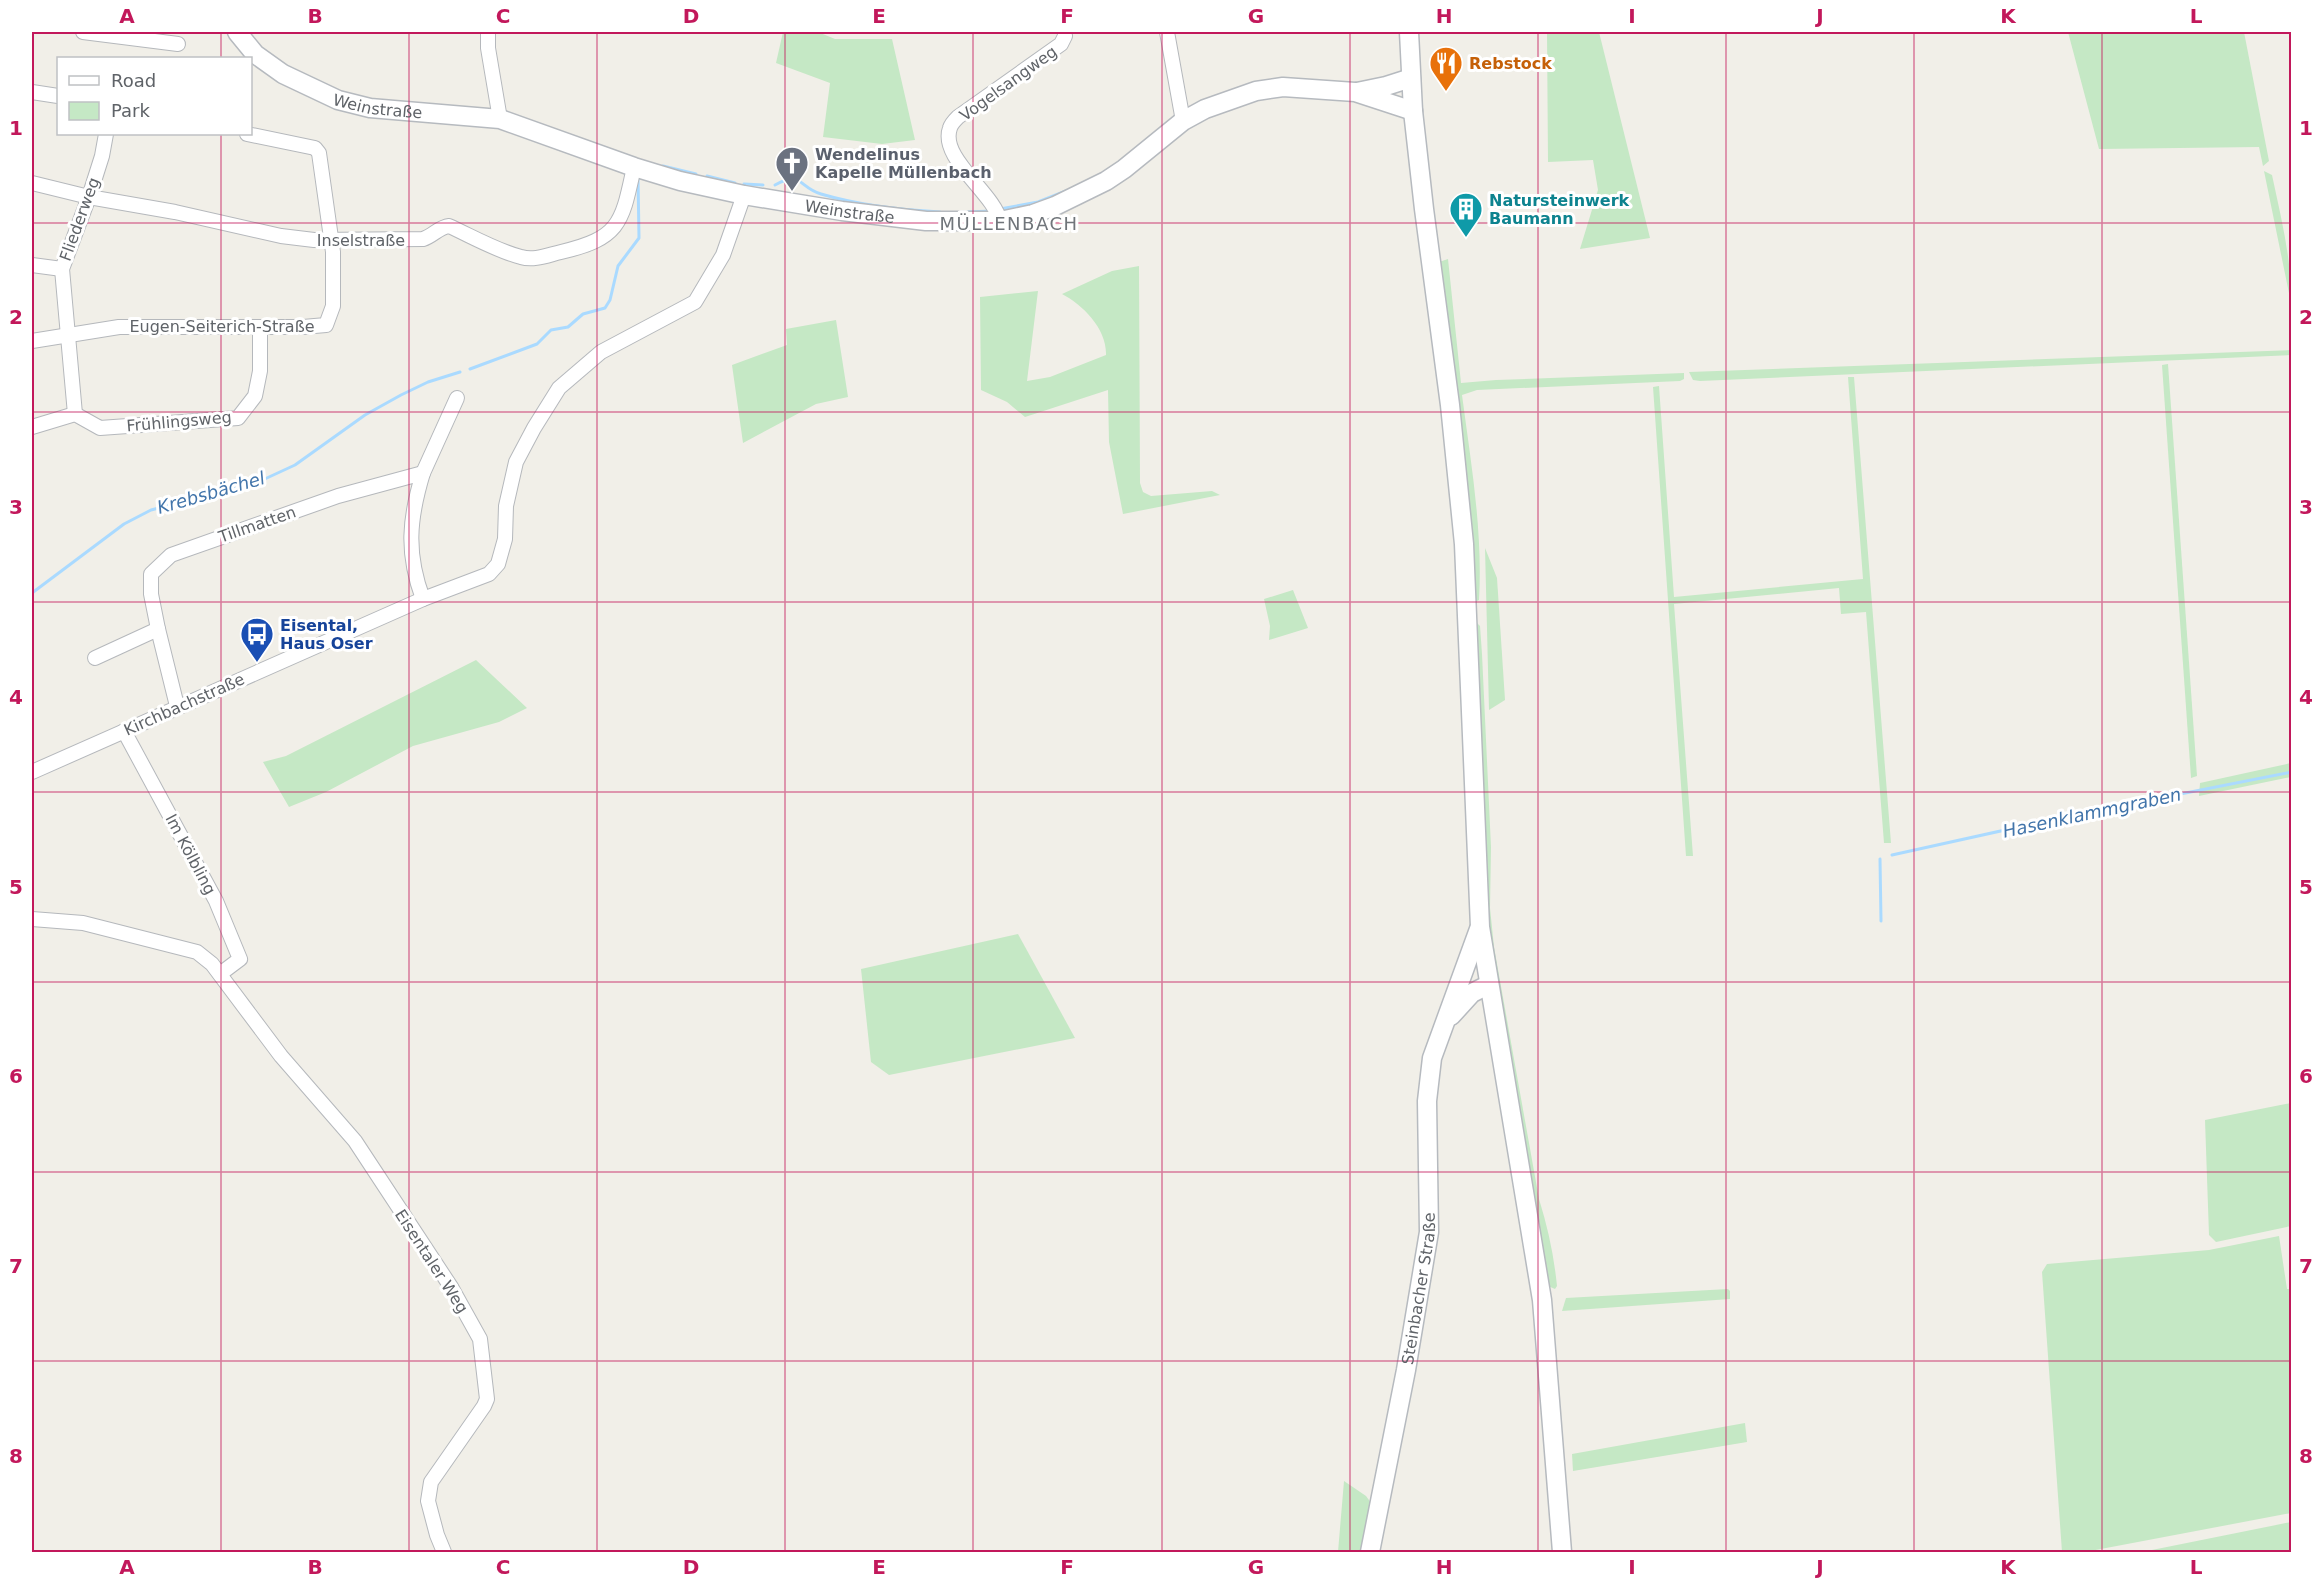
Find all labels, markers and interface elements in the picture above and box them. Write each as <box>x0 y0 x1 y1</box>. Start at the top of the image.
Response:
text: A <box>119 4 135 28</box>
text: B <box>307 4 323 28</box>
text: C <box>496 4 510 28</box>
text: D <box>683 4 699 28</box>
text: E <box>872 4 886 28</box>
text: F <box>1060 4 1074 28</box>
text: G <box>1248 4 1264 28</box>
text: H <box>1436 4 1452 28</box>
text: I <box>1628 4 1636 28</box>
text: J <box>1814 4 1824 28</box>
text: K <box>2000 4 2017 28</box>
text: L <box>2190 4 2203 28</box>
street label: Vogelsangweg <box>956 42 1061 125</box>
restaurant icon: Rebstock <box>1428 45 1464 92</box>
place label: Rebstock <box>1469 54 1552 73</box>
legend <box>57 57 252 135</box>
text: Road <box>111 70 156 91</box>
street label: Weinstraße <box>331 90 423 122</box>
text: Park <box>111 100 150 121</box>
text: 1 <box>9 116 23 140</box>
text: 1 <box>2299 116 2313 140</box>
church icon: Wendelinus Kapelle Müllenbach <box>774 145 810 192</box>
place label: Wendelinus Kapelle Müllenbach <box>815 145 992 182</box>
street label: Fliederweg <box>56 175 103 264</box>
building icon: Natursteinwerk Baumann <box>1448 191 1484 238</box>
place label: Natursteinwerk Baumann <box>1489 191 1630 228</box>
street label: Weinstraße <box>803 196 895 227</box>
district label: MÜLLENBACH <box>939 213 1079 234</box>
street label: Inselstraße <box>317 231 405 250</box>
text: 2 <box>9 305 23 329</box>
text: 2 <box>2299 305 2313 329</box>
street label: Eugen-Seiterich-Straße <box>129 317 315 336</box>
street label: Frühlingsweg <box>126 407 232 436</box>
water label: Krebsbächel <box>155 467 267 518</box>
text: 3 <box>9 495 23 519</box>
text: 3 <box>2299 495 2313 519</box>
street label: Tillmatten <box>215 502 298 547</box>
bus stop icon: Eisental, Haus Oser <box>239 616 275 663</box>
place label: Eisental, Haus Oser <box>280 616 373 653</box>
street label: Kirchbachstraße <box>121 669 247 740</box>
text: 4 <box>9 685 23 709</box>
text: 4 <box>2299 685 2313 709</box>
water label: Hasenklammgraben <box>2001 783 2183 842</box>
street label: Im Kölbling <box>161 811 220 898</box>
text: 5 <box>9 875 23 899</box>
text: 5 <box>2299 875 2313 899</box>
text: 6 <box>9 1064 23 1088</box>
text: 6 <box>2299 1064 2313 1088</box>
street label: Eisentaler Weg <box>391 1206 472 1317</box>
street label: Steinbacher Straße <box>1398 1212 1439 1366</box>
text: 7 <box>9 1254 23 1278</box>
text: 7 <box>2299 1254 2313 1278</box>
text: 8 <box>9 1444 23 1468</box>
text: 8 <box>2299 1444 2313 1468</box>
text: A <box>119 1555 135 1579</box>
text: B <box>307 1555 323 1579</box>
text: C <box>496 1555 510 1579</box>
text: D <box>683 1555 699 1579</box>
text: E <box>872 1555 886 1579</box>
text: F <box>1060 1555 1074 1579</box>
text: G <box>1248 1555 1264 1579</box>
text: H <box>1436 1555 1452 1579</box>
text: I <box>1628 1555 1636 1579</box>
text: J <box>1814 1555 1824 1579</box>
text: K <box>2000 1555 2017 1579</box>
text: L <box>2190 1555 2203 1579</box>

